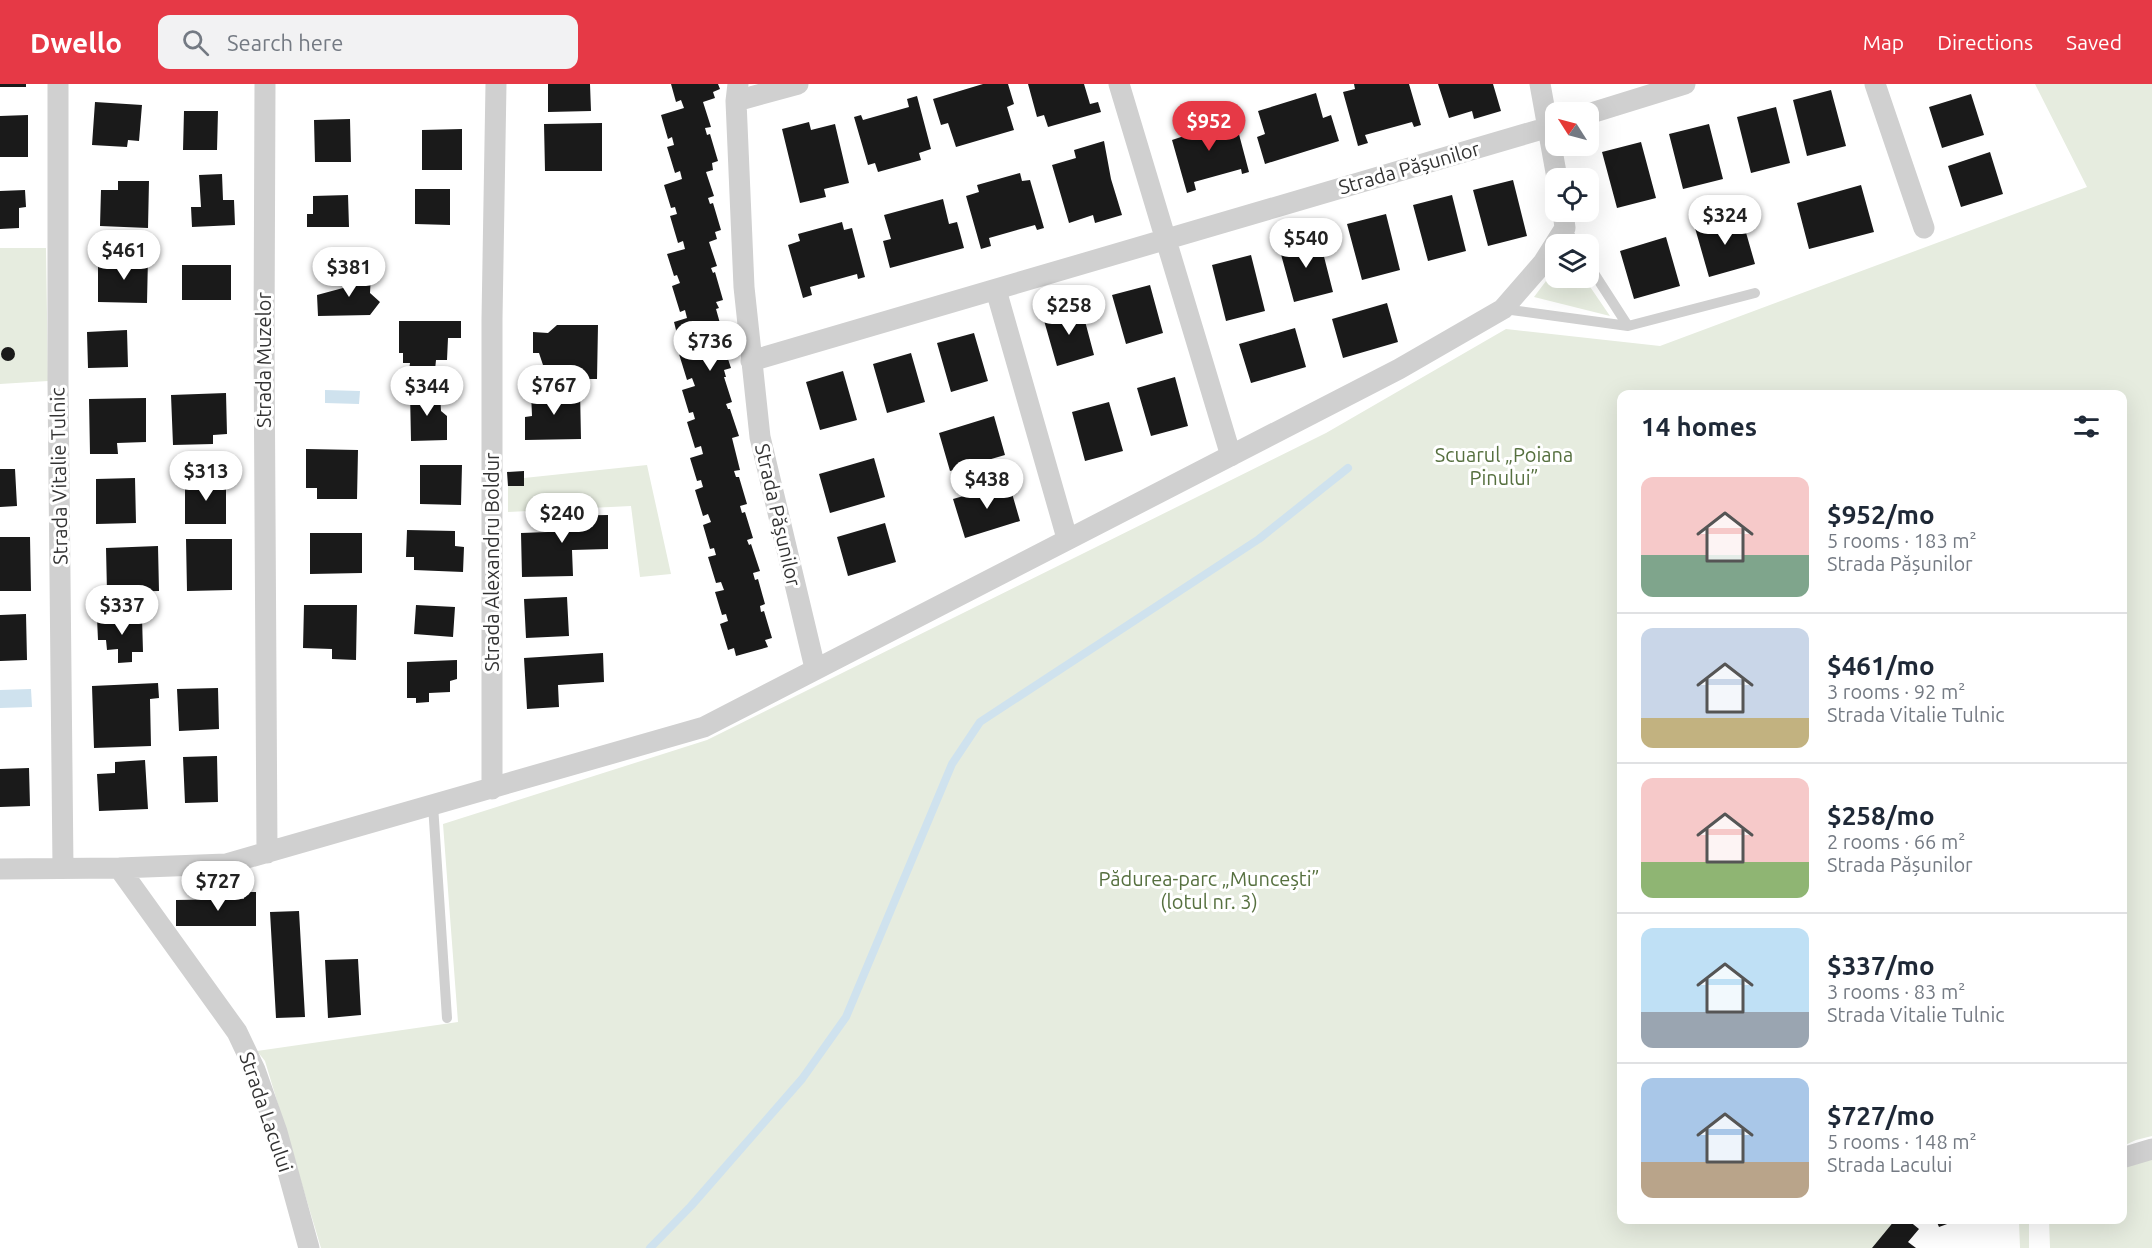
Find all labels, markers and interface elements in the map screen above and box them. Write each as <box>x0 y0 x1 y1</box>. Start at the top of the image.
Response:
search box <box>158 15 578 69</box>
icon: search <box>179 26 212 59</box>
text: Dwello <box>30 27 122 58</box>
text: Search here <box>227 30 343 55</box>
text: Map <box>1863 30 1904 54</box>
text: Directions <box>1937 30 2033 54</box>
text: Saved <box>2066 30 2122 54</box>
pin: $952 <box>1173 101 1245 152</box>
north arrow <box>1545 102 1599 156</box>
map controls <box>1545 102 1599 288</box>
text: $952 <box>1186 109 1232 132</box>
street label: Strada Pășunilor <box>1336 136 1482 199</box>
button: locate <box>1545 168 1599 222</box>
pin: $324 <box>1689 195 1761 246</box>
text: $324 <box>1702 203 1748 226</box>
pin: $540 <box>1270 218 1342 269</box>
text: $540 <box>1283 226 1329 249</box>
pin: $461 <box>88 230 160 281</box>
button: layers <box>1545 234 1599 288</box>
text: $461 <box>101 238 147 261</box>
pin: $381 <box>313 247 385 298</box>
text: $381 <box>326 255 372 278</box>
pin: $258 <box>1033 285 1105 336</box>
street label: Strada Muzelor <box>252 292 275 428</box>
text: $258 <box>1046 293 1092 316</box>
pin: $736 <box>674 321 746 372</box>
text: $736 <box>687 329 733 352</box>
pin: $767 <box>518 365 590 416</box>
pin: $344 <box>391 366 463 417</box>
text: $767 <box>531 373 577 396</box>
text: $344 <box>404 374 450 397</box>
street label: Strada Vitalie Tulnic <box>45 387 72 565</box>
icon: filters <box>2070 410 2103 443</box>
text: 14 homes <box>1641 412 1757 441</box>
street label: Strada Pășunilor <box>751 441 806 589</box>
park label: Scuarul „Poiana Pinului” <box>1435 443 1573 489</box>
pin: $313 <box>170 451 242 502</box>
street label: Strada Alexandru Boldur <box>480 452 503 672</box>
text: $313 <box>183 459 229 482</box>
pin: $438 <box>951 459 1023 510</box>
text: $438 <box>964 467 1010 490</box>
pin: $240 <box>526 493 598 544</box>
text: $952/mo <box>1827 500 1935 529</box>
text: $240 <box>539 501 585 524</box>
icon: home <box>1689 501 1761 573</box>
text: 5 rooms · 183 m² <box>1827 529 1977 552</box>
text: Strada Pășunilor <box>1827 552 1973 575</box>
pin: $337 <box>86 585 158 636</box>
text: $337 <box>99 593 145 616</box>
text: $461/mo <box>1827 651 1935 680</box>
icon: home <box>1689 652 1761 724</box>
text: 3 rooms · 92 m² <box>1827 680 1965 703</box>
text: Strada Vitalie Tulnic <box>1827 703 2005 726</box>
text: $258/mo <box>1827 801 1935 830</box>
icon: home <box>1689 802 1761 874</box>
text: 2 rooms · 66 m² <box>1827 830 1965 853</box>
text: Strada Pășunilor <box>1827 853 1973 876</box>
pin: $727 <box>182 861 254 912</box>
park label: Pădurea-parc „Muncești” (lotul nr. 3) <box>1098 867 1320 913</box>
text: $727 <box>195 869 241 892</box>
text: $337/mo <box>1827 951 1935 980</box>
icon: home <box>1689 952 1761 1024</box>
text: 3 rooms · 83 m² <box>1827 980 1965 1003</box>
text: Strada Vitalie Tulnic <box>1827 1003 2005 1026</box>
street label: Strada Lacului <box>235 1049 298 1175</box>
text: $727/mo <box>1827 1101 1935 1130</box>
icon: home <box>1689 1102 1761 1174</box>
text: 5 rooms · 148 m² <box>1827 1130 1977 1153</box>
text: Strada Lacului <box>1827 1153 1952 1176</box>

